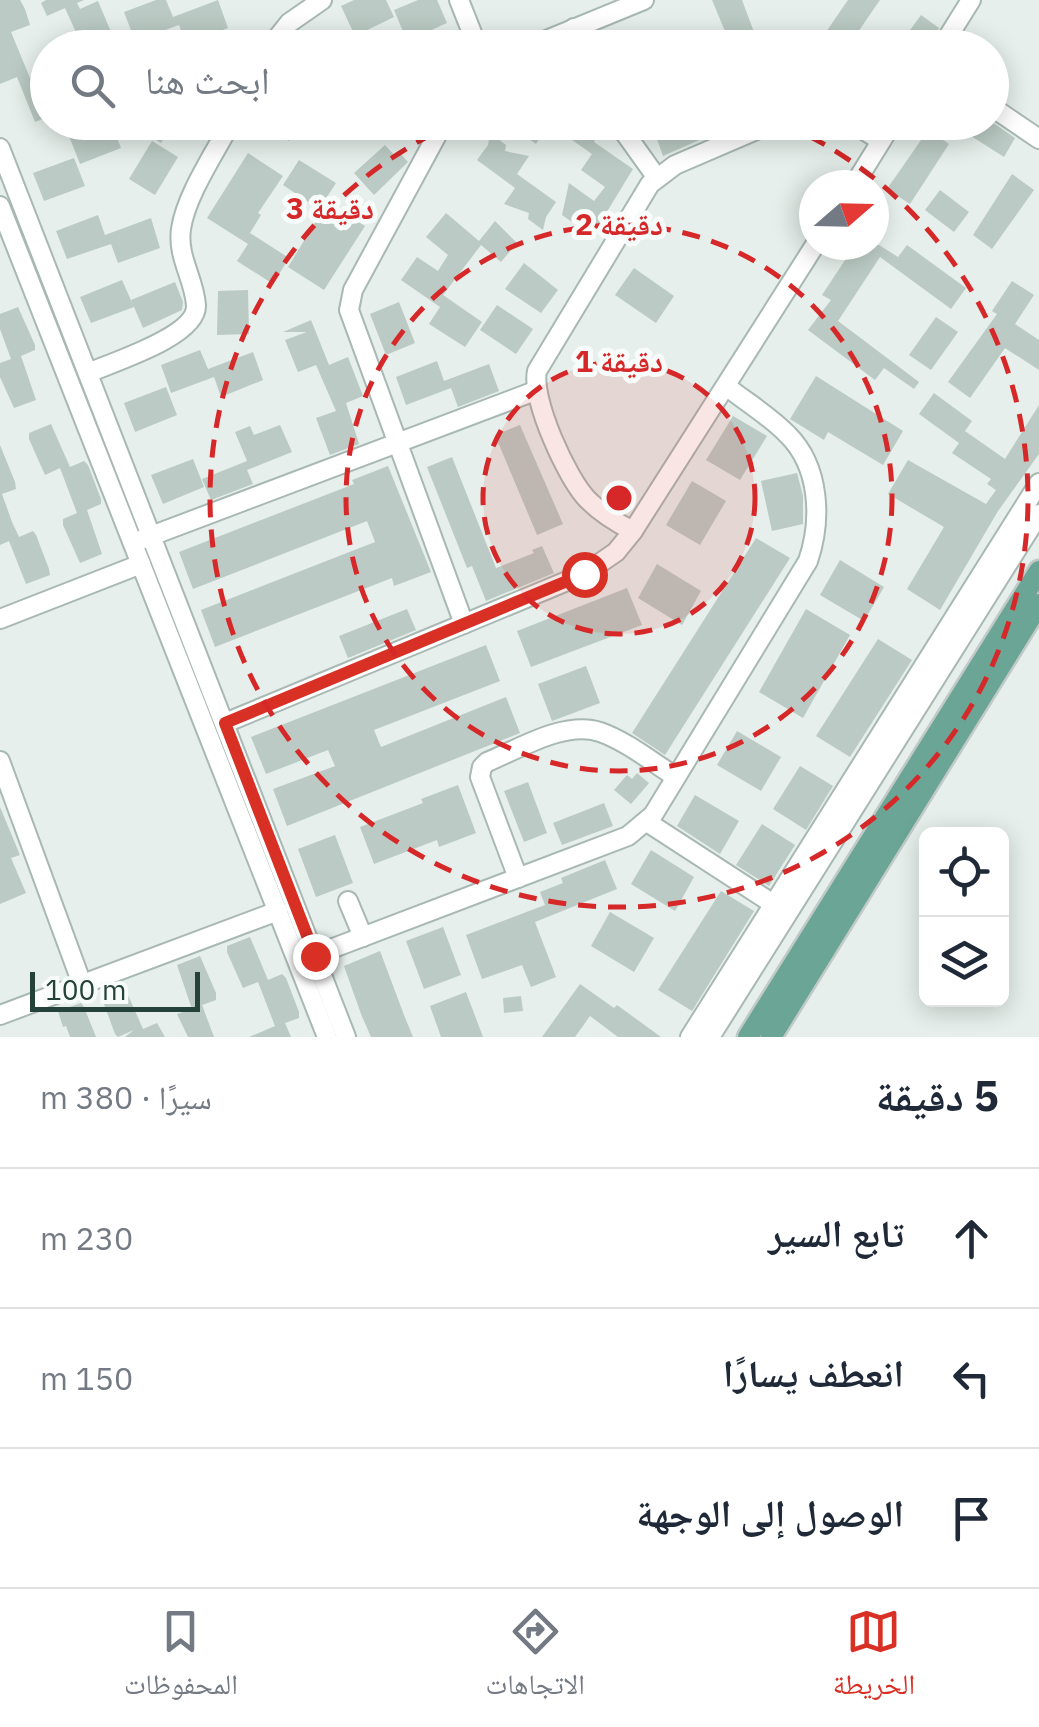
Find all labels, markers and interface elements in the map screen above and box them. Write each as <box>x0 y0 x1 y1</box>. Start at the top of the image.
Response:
search box <box>30 30 1009 140</box>
text: ابحث هنا <box>145 55 270 104</box>
icon: search <box>65 58 120 113</box>
north arrow <box>799 170 889 260</box>
text: 3 دقيقة <box>286 188 374 227</box>
text: 2 دقيقة <box>575 204 663 243</box>
text: 1 دقيقة <box>575 341 663 380</box>
centre of rings <box>601 480 637 516</box>
route start <box>562 552 608 598</box>
map controls <box>919 827 1009 1007</box>
button: locate <box>919 827 1009 917</box>
button: layers <box>919 917 1009 1007</box>
route end <box>293 934 339 980</box>
scale bar <box>30 967 200 1011</box>
text: 100 m <box>45 971 126 1008</box>
text: 5 دقيقة <box>876 1068 999 1123</box>
text: سيرًا · 380 m <box>40 1076 212 1118</box>
text: تابع السير <box>768 1208 904 1257</box>
icon: ahead <box>944 1211 999 1266</box>
text: 230 m <box>40 1217 133 1259</box>
text: انعطف يسارًا <box>723 1348 904 1397</box>
icon: left <box>944 1351 999 1406</box>
text: 150 m <box>40 1357 133 1399</box>
text: الوصول إلى الوجهة <box>636 1488 904 1537</box>
icon: arrive <box>944 1491 999 1546</box>
tab: المحفوظات <box>124 1604 238 1712</box>
tab: الاتجاهات <box>486 1604 585 1712</box>
tab: الخريطة <box>833 1604 915 1712</box>

